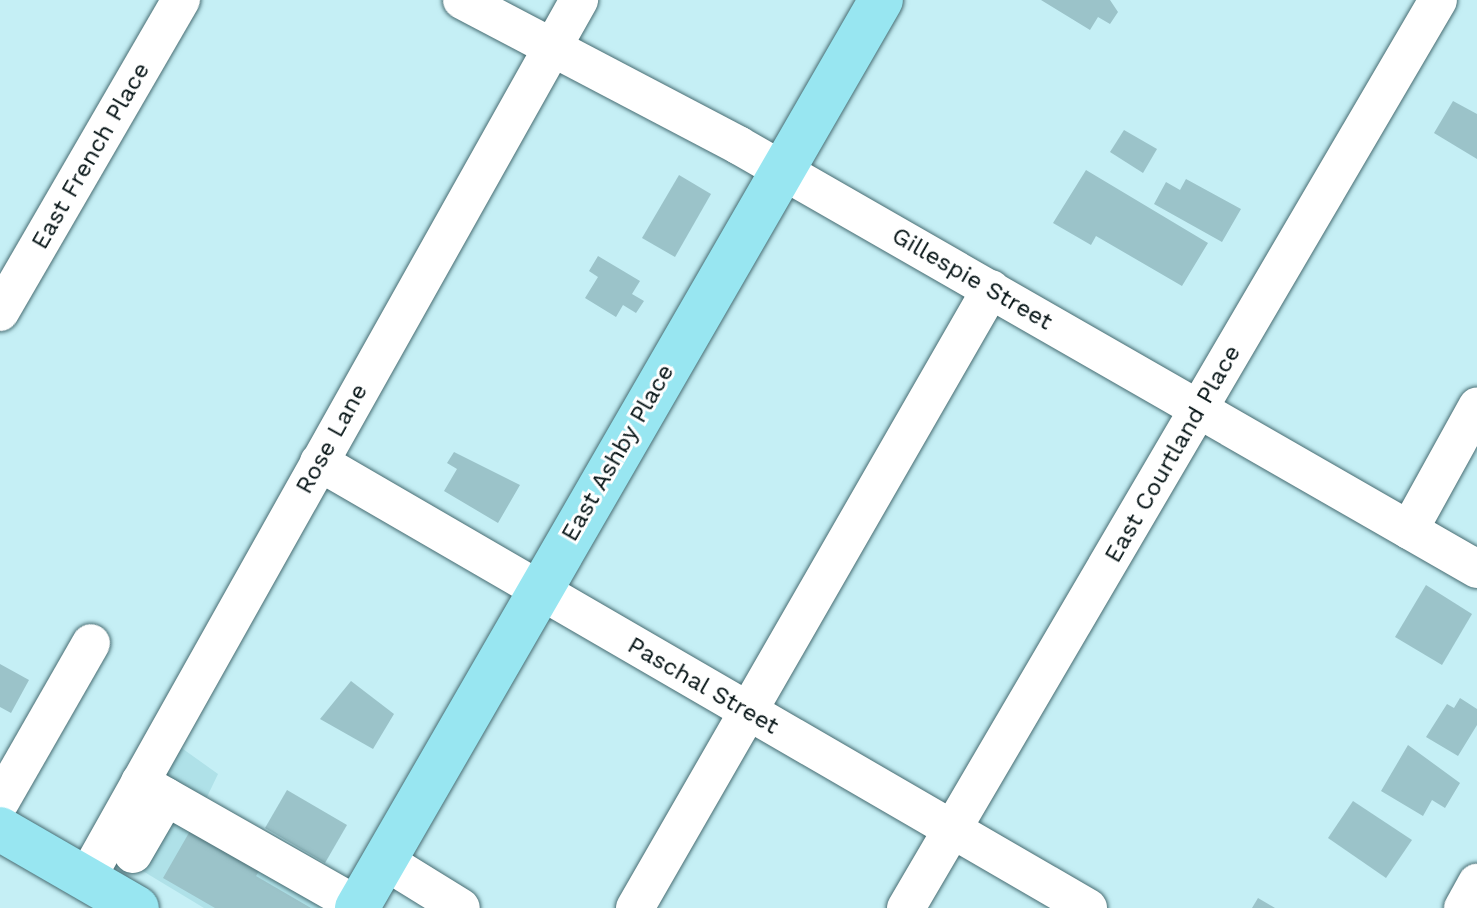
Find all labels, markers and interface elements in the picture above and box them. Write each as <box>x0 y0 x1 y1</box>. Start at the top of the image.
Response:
street label: East French Place <box>26 57 156 255</box>
street label: Gillespie Street <box>887 221 1057 337</box>
street label: East Courtland Place <box>1099 340 1247 568</box>
street label: East Ashby Place <box>555 359 681 547</box>
street label: Rose Lane <box>290 379 374 499</box>
street label: Paschal Street <box>622 631 784 741</box>

